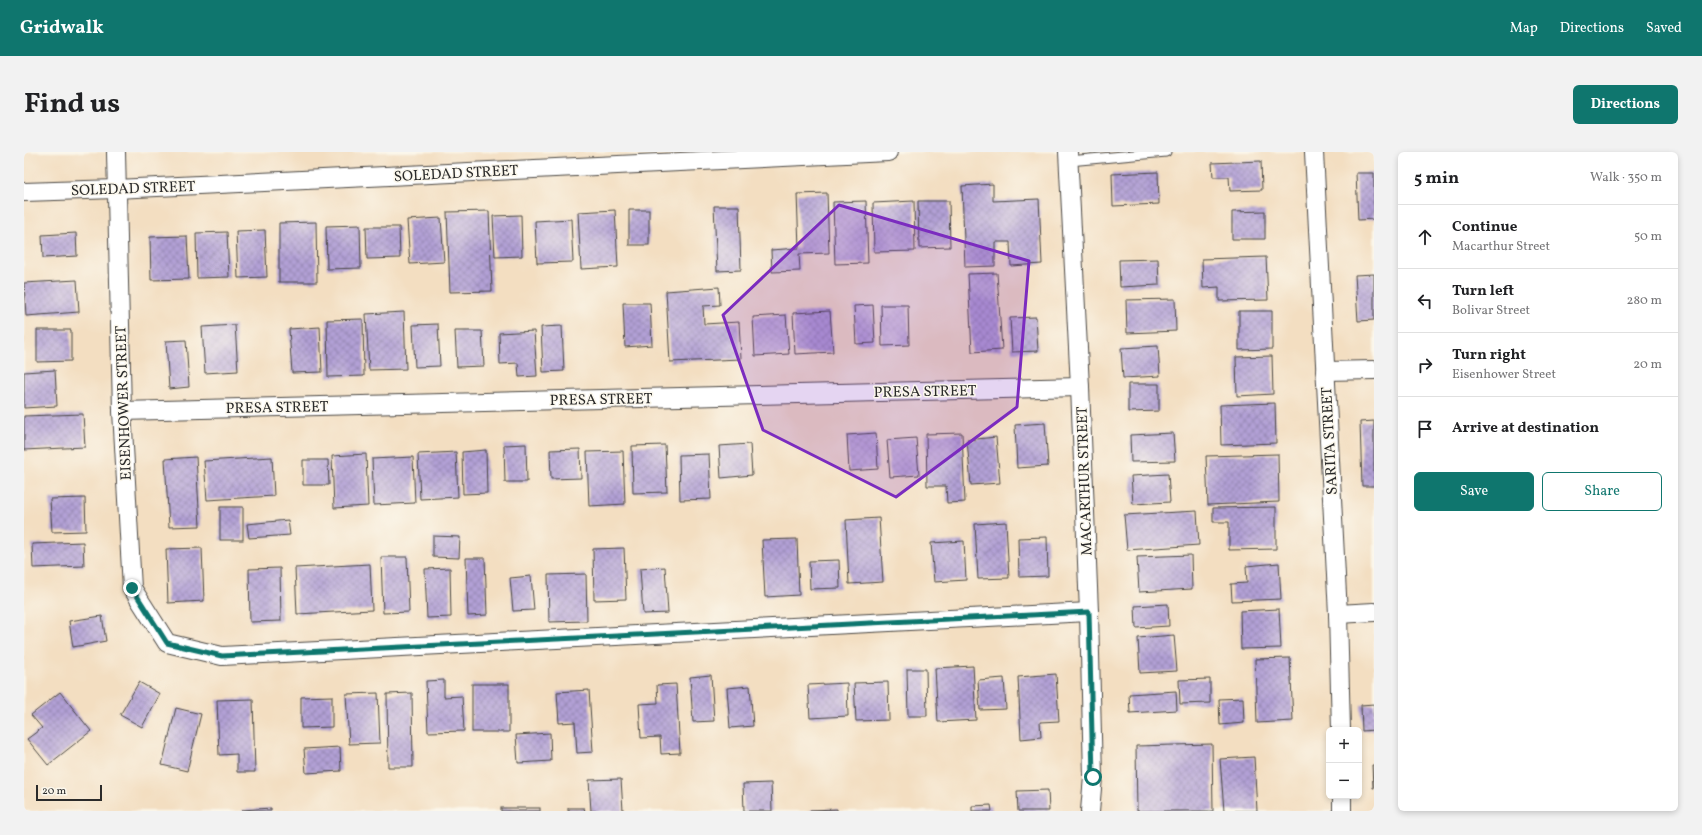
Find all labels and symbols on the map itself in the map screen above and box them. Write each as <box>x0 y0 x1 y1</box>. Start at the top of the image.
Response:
street label: SOLEDAD STREET <box>393 161 519 188</box>
street label: SOLEDAD STREET <box>70 177 196 202</box>
street label: EISENHOWER STREET <box>111 325 138 481</box>
street label: PRESA STREET <box>874 381 977 404</box>
street label: SARITA STREET <box>1317 386 1344 495</box>
street label: PRESA STREET <box>550 389 653 412</box>
street label: PRESA STREET <box>226 397 329 420</box>
street label: MACARTHUR STREET <box>1072 406 1099 556</box>
route end <box>123 579 141 597</box>
route start <box>1084 768 1102 786</box>
scale bar <box>36 783 102 802</box>

